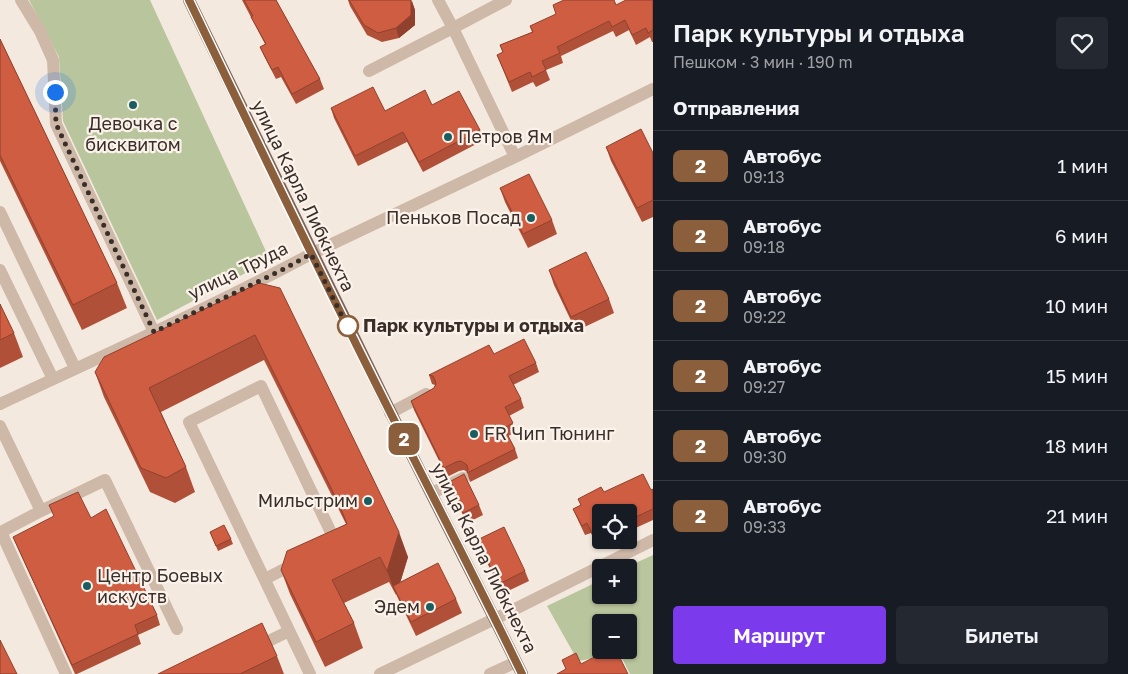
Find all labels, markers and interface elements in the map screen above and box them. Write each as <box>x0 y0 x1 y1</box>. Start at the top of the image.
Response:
button: heart <box>1056 17 1108 69</box>
text: Парк культуры и отдыха <box>673 18 965 47</box>
text: Пешком · 3 мин · 190 m <box>673 52 853 72</box>
your location <box>43 80 68 105</box>
street label: улица Карла Либкнехта <box>248 96 360 295</box>
text: Отправления <box>673 96 799 119</box>
marker: Девочка с бисквитом <box>127 99 139 111</box>
place label: Девочка с бисквитом <box>85 112 181 155</box>
place label: Петров Ям <box>458 125 552 147</box>
marker: Петров Ям <box>442 131 454 143</box>
text: Автобус <box>743 144 821 167</box>
text: 1 мин <box>1057 154 1108 177</box>
text: 2 <box>695 155 706 177</box>
text: 09:13 <box>743 167 785 187</box>
place label: Пеньков Посад <box>386 206 521 228</box>
marker: Пеньков Посад <box>525 212 537 224</box>
text: Автобус <box>743 214 821 237</box>
text: 6 мин <box>1055 224 1108 247</box>
text: 2 <box>695 225 706 247</box>
street label: улица Труда <box>184 236 291 304</box>
text: 09:18 <box>743 237 785 257</box>
text: Автобус <box>743 284 821 307</box>
text: 10 мин <box>1045 294 1108 317</box>
text: 2 <box>695 295 706 317</box>
text: 09:22 <box>743 307 786 327</box>
place label: Парк культуры и отдыха <box>363 314 584 336</box>
marker: Парк культуры и отдыха <box>337 315 359 337</box>
text: Автобус <box>743 354 821 377</box>
text: 15 мин <box>1046 364 1108 387</box>
text: 2 <box>695 365 706 387</box>
text: 09:27 <box>743 377 785 397</box>
place label: FR Чип Тюнинг <box>484 422 615 444</box>
line badge: 2 <box>388 423 420 455</box>
text: Автобус <box>743 424 821 447</box>
text: 2 <box>399 428 409 450</box>
marker: FR Чип Тюнинг <box>468 428 480 440</box>
text: 18 мин <box>1046 434 1108 457</box>
text: 2 <box>695 435 706 457</box>
text: 09:30 <box>743 447 787 467</box>
street label: улица Карла Либкнехта <box>427 459 542 656</box>
place label: Мильстрим <box>258 489 358 511</box>
text: Автобус <box>743 494 821 517</box>
marker: Мильстрим <box>362 495 374 507</box>
map controls <box>592 504 637 659</box>
button: locate <box>592 504 637 549</box>
text: 21 мин <box>1046 504 1108 527</box>
text: 2 <box>695 505 706 527</box>
text: 09:33 <box>743 517 786 537</box>
button: + <box>592 559 637 604</box>
place label: Центр Боевых искуств <box>97 564 223 607</box>
marker: Центр Боевых искуств <box>81 580 93 592</box>
place label: Эдем <box>374 595 420 617</box>
marker: Эдем <box>424 601 436 613</box>
button: Маршрут <box>673 606 886 664</box>
button: Билеты <box>896 606 1108 664</box>
button: − <box>592 614 637 659</box>

